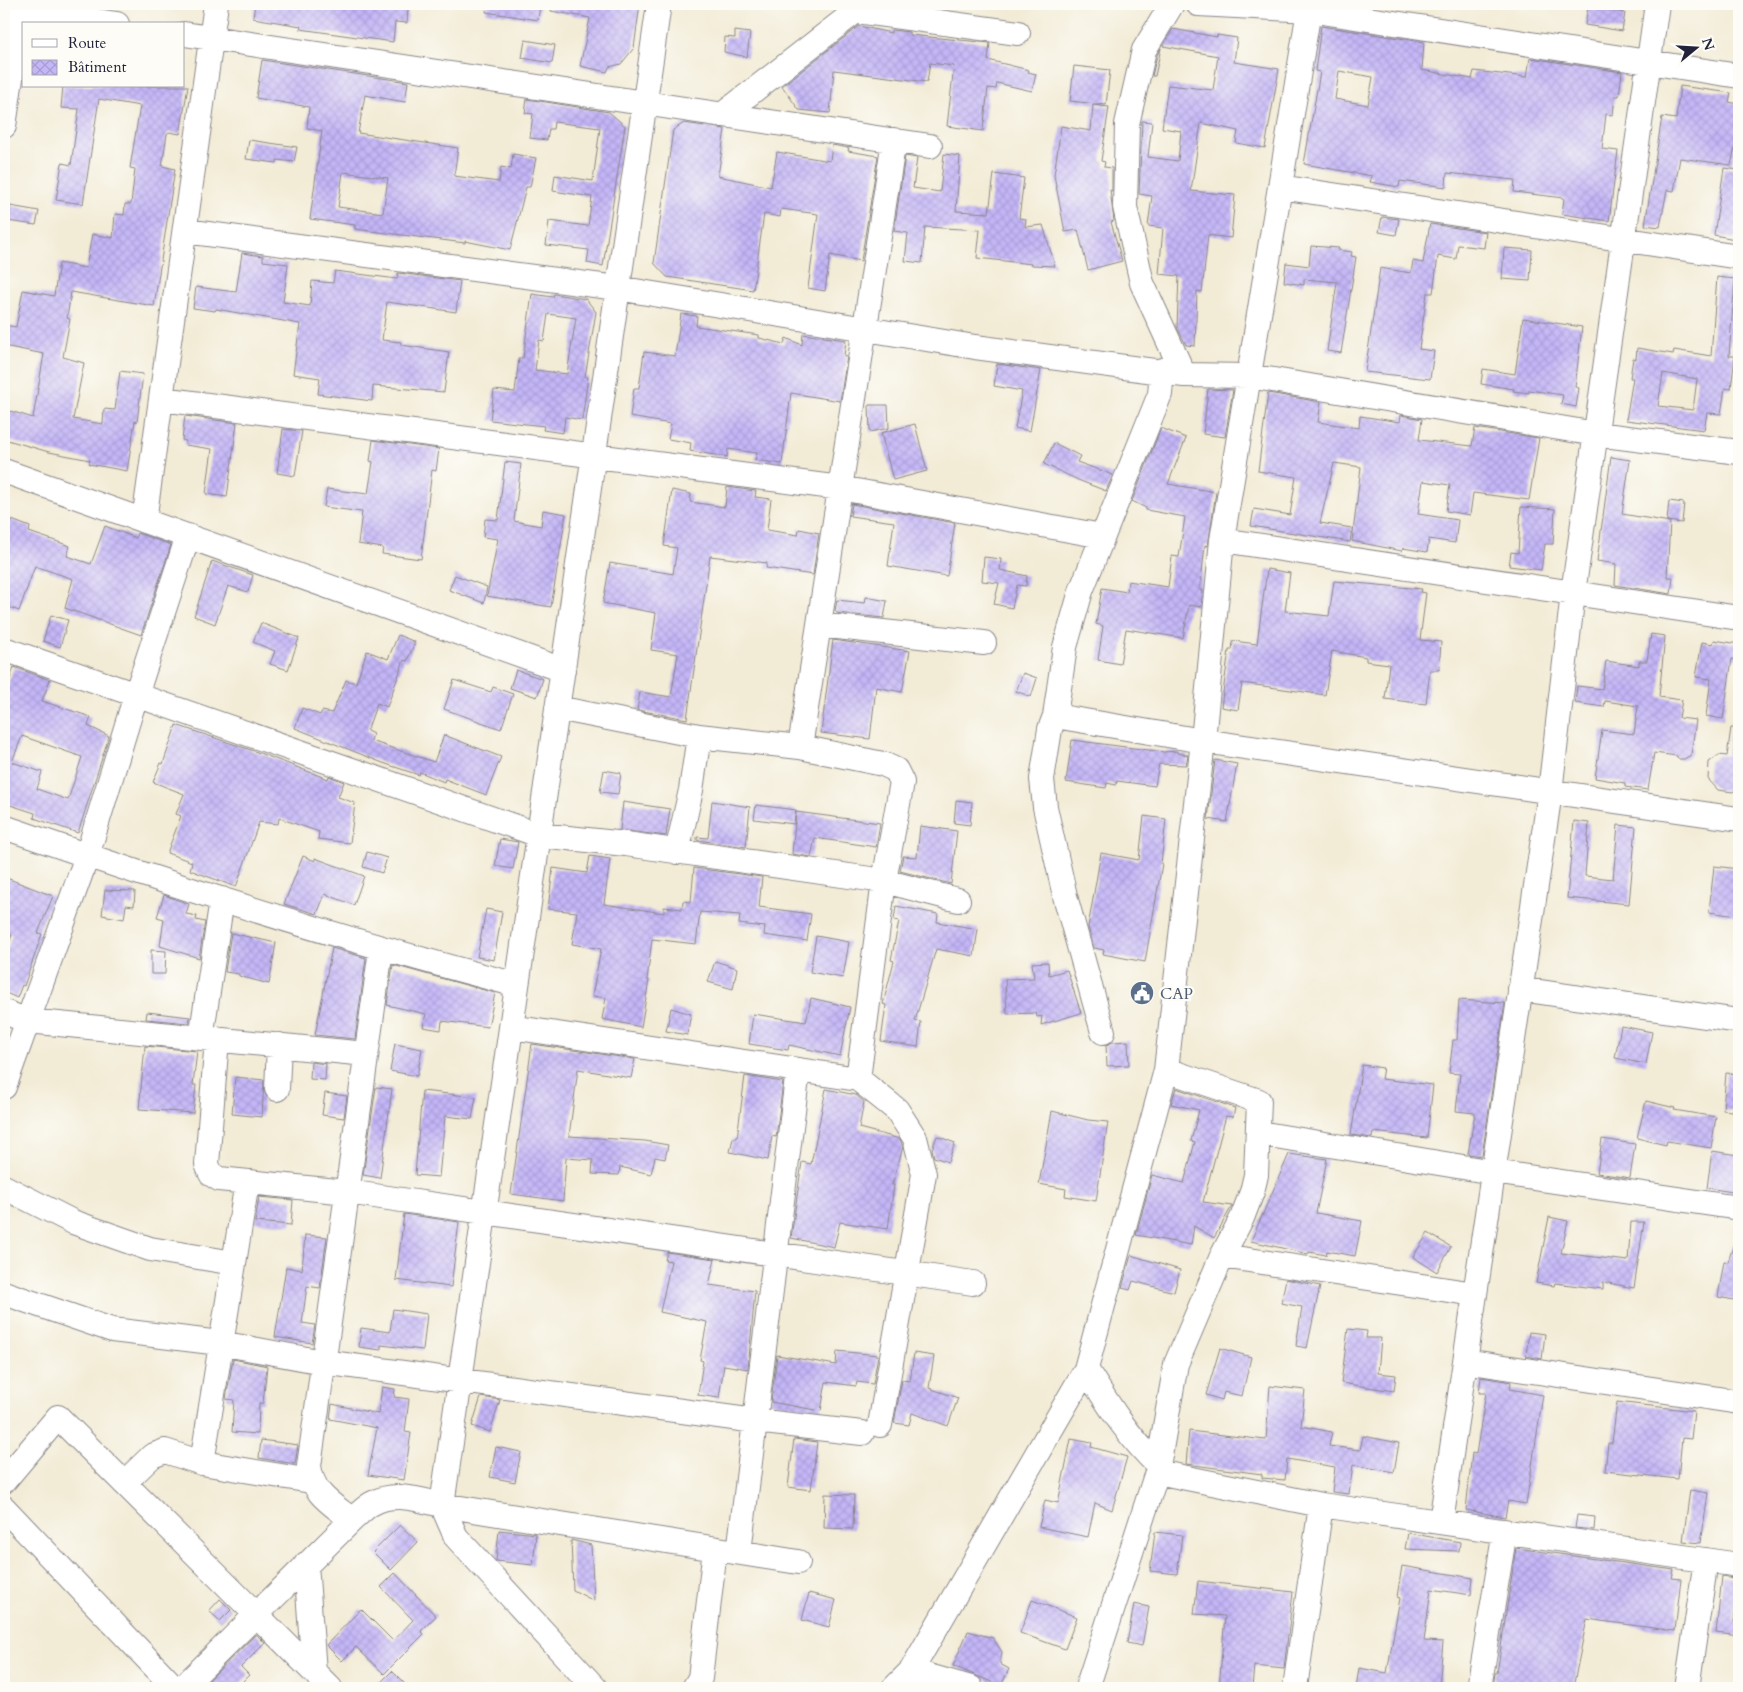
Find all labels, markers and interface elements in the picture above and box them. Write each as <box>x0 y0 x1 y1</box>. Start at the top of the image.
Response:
legend <box>22 22 185 88</box>
north arrow <box>1670 22 1720 72</box>
text: Route <box>68 33 106 53</box>
text: N <box>1697 35 1719 53</box>
text: Bâtiment <box>68 57 127 77</box>
public building icon: CAP <box>1129 980 1155 1006</box>
place label: CAP <box>1160 983 1193 1005</box>

